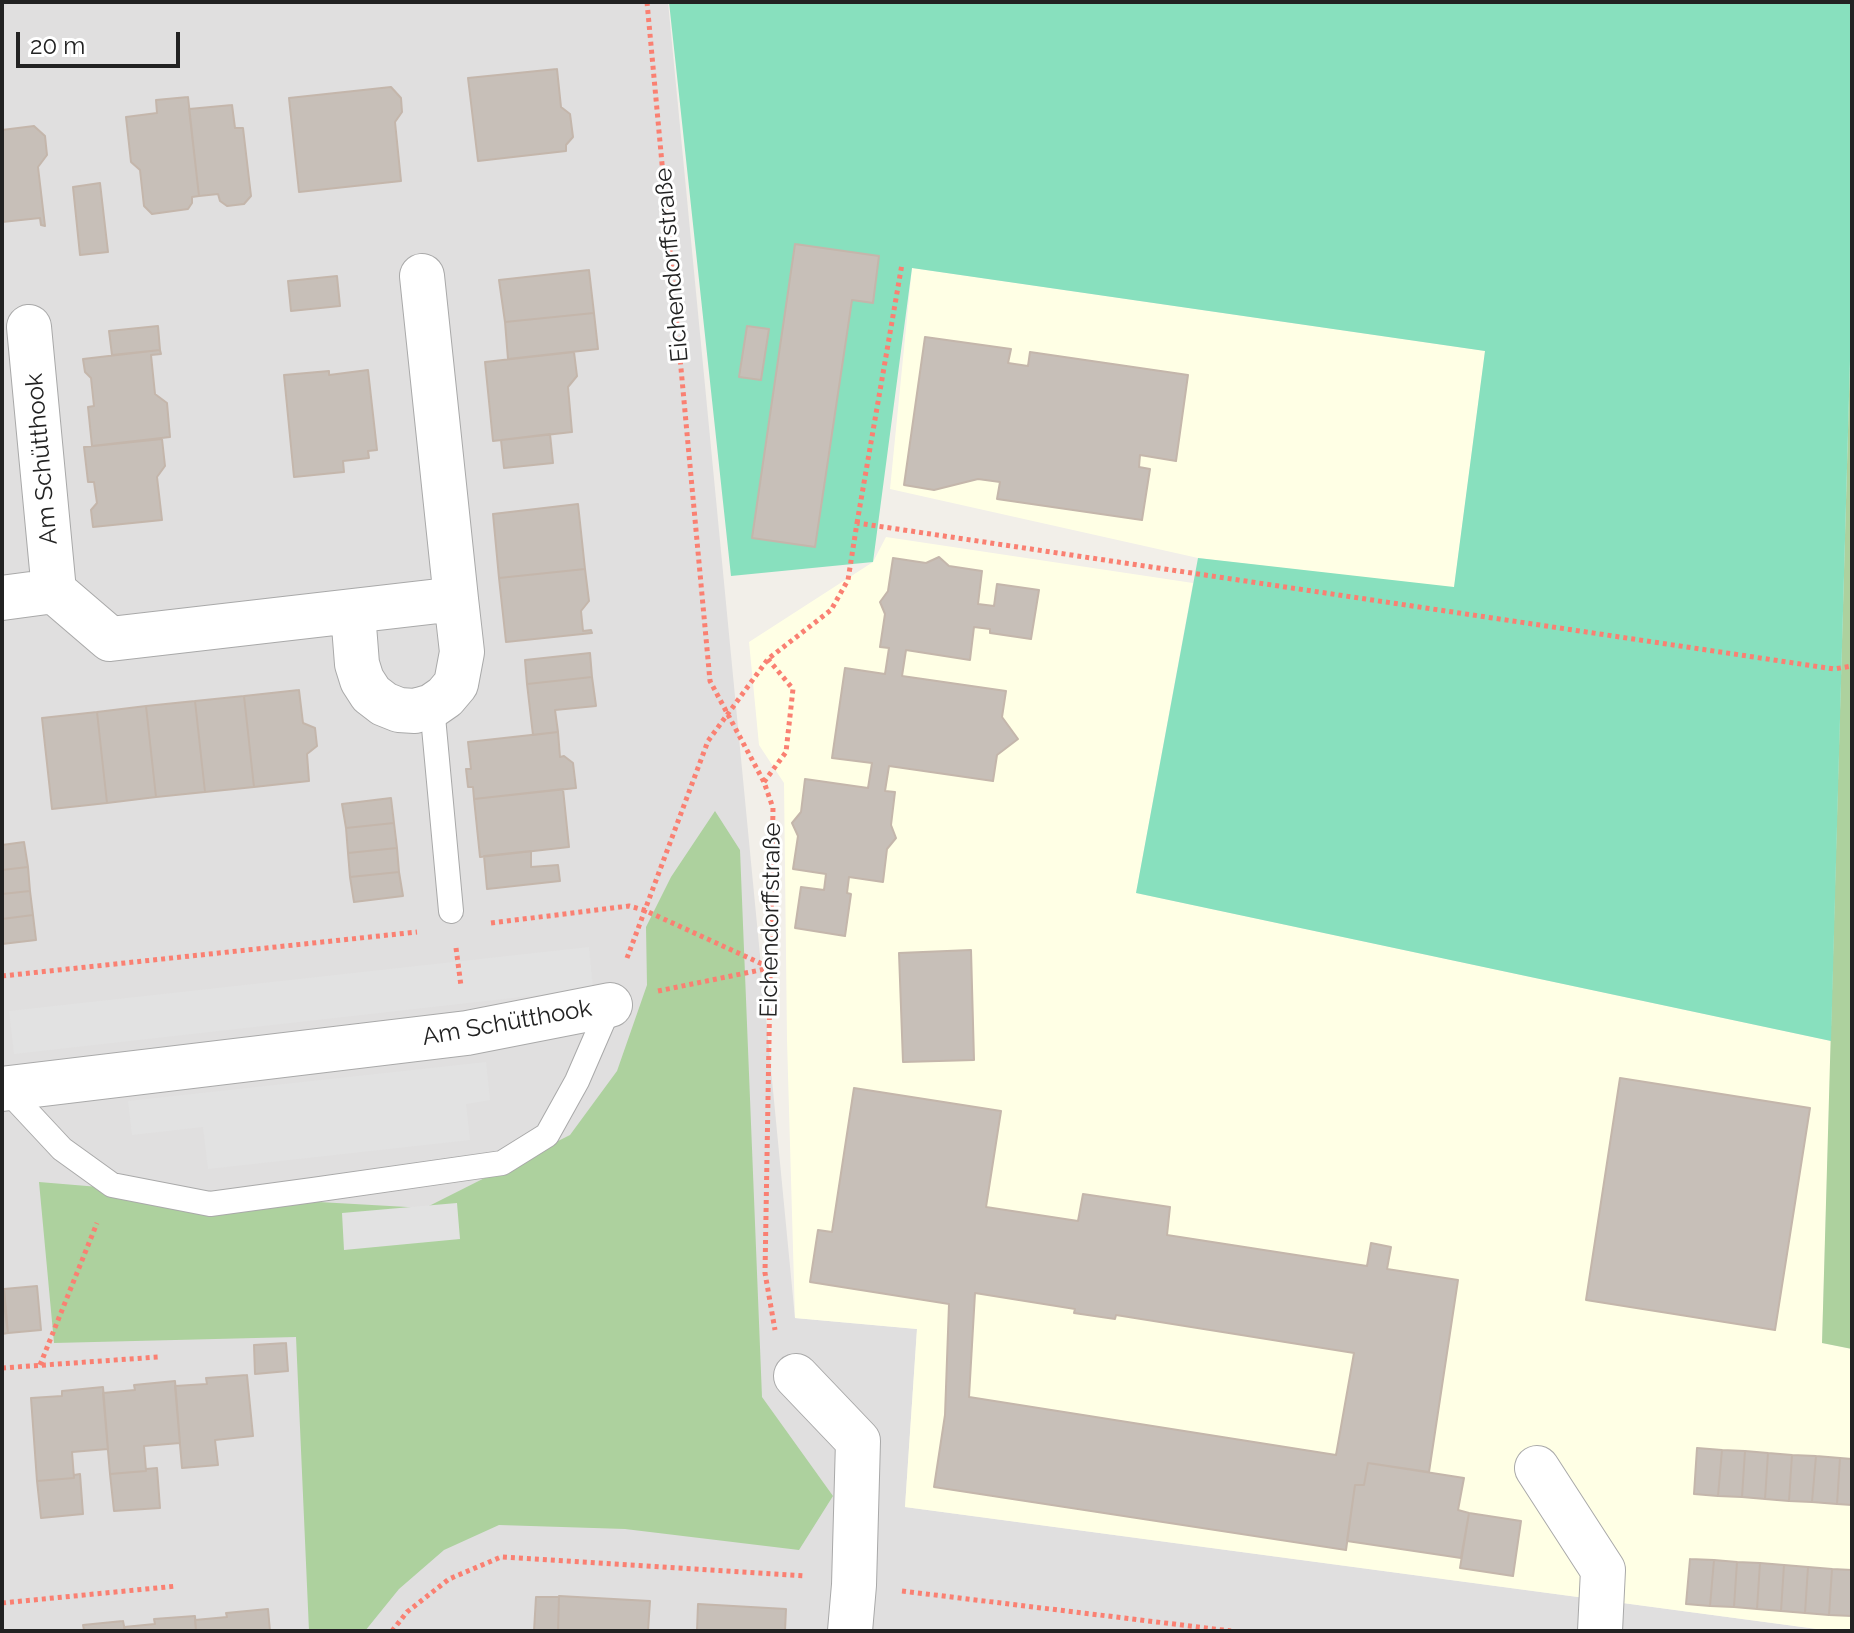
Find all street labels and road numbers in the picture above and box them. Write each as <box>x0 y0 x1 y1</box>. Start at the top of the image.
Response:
street label: Eichendorffstraße <box>649 167 695 363</box>
street label: Am Schütthook <box>20 372 64 546</box>
street label: Eichendorffstraße <box>755 822 787 1018</box>
street label: Am Schütthook <box>420 994 594 1052</box>

